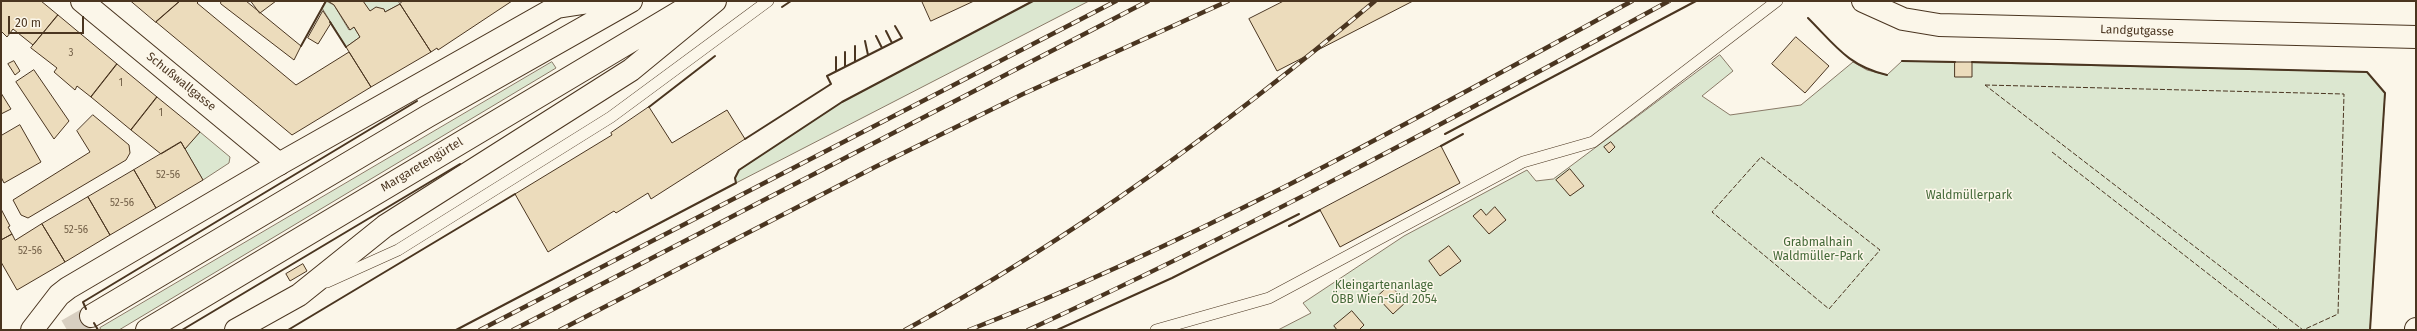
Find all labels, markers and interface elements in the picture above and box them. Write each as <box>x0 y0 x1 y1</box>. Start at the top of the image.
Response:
scale bar <box>10 8 86 34</box>
text: 20 m <box>15 16 41 30</box>
street label: Landgutgasse <box>2100 23 2174 39</box>
house number: 3 <box>69 47 73 59</box>
street label: Schußwallgasse <box>143 50 219 114</box>
house number: 1 <box>119 77 123 89</box>
house number: 1 <box>159 107 163 119</box>
street label: Margaretengürtel <box>378 135 466 195</box>
house number: 52-56 <box>156 169 180 181</box>
park label: Waldmüllerpark <box>1926 189 2012 203</box>
house number: 52-56 <box>110 197 134 209</box>
house number: 52-56 <box>64 224 88 236</box>
park label: Grabmalhain Waldmüller-Park <box>1773 236 1863 264</box>
house number: 52-56 <box>18 245 42 257</box>
park label: Kleingartenanlage ÖBB Wien-Süd 2054 <box>1331 279 1437 307</box>

